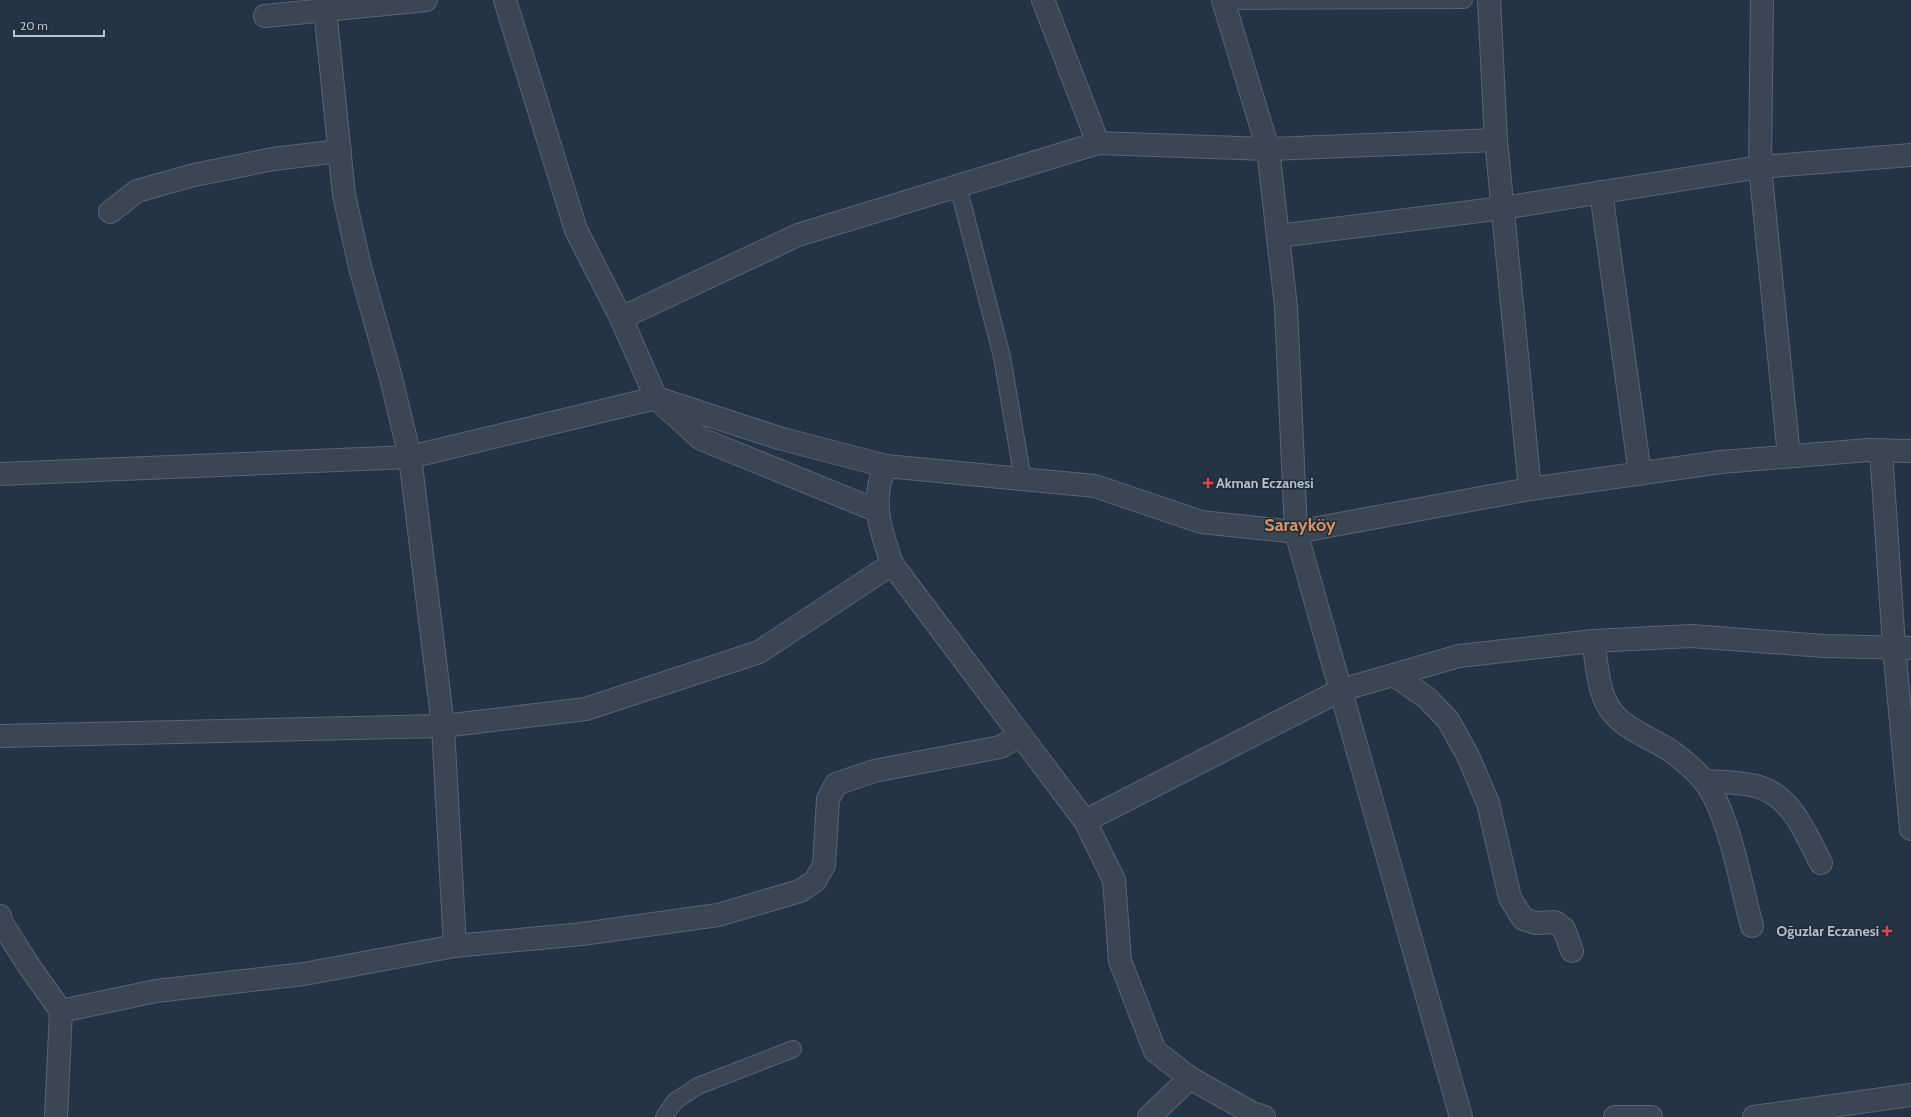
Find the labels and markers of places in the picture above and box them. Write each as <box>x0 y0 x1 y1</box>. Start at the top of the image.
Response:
place label: Akman Eczanesi <box>1216 474 1314 492</box>
marker: Akman Eczanesi <box>1203 478 1213 488</box>
place label: Oğuzlar Eczanesi <box>1777 922 1879 940</box>
marker: Oğuzlar Eczanesi <box>1882 926 1892 936</box>

